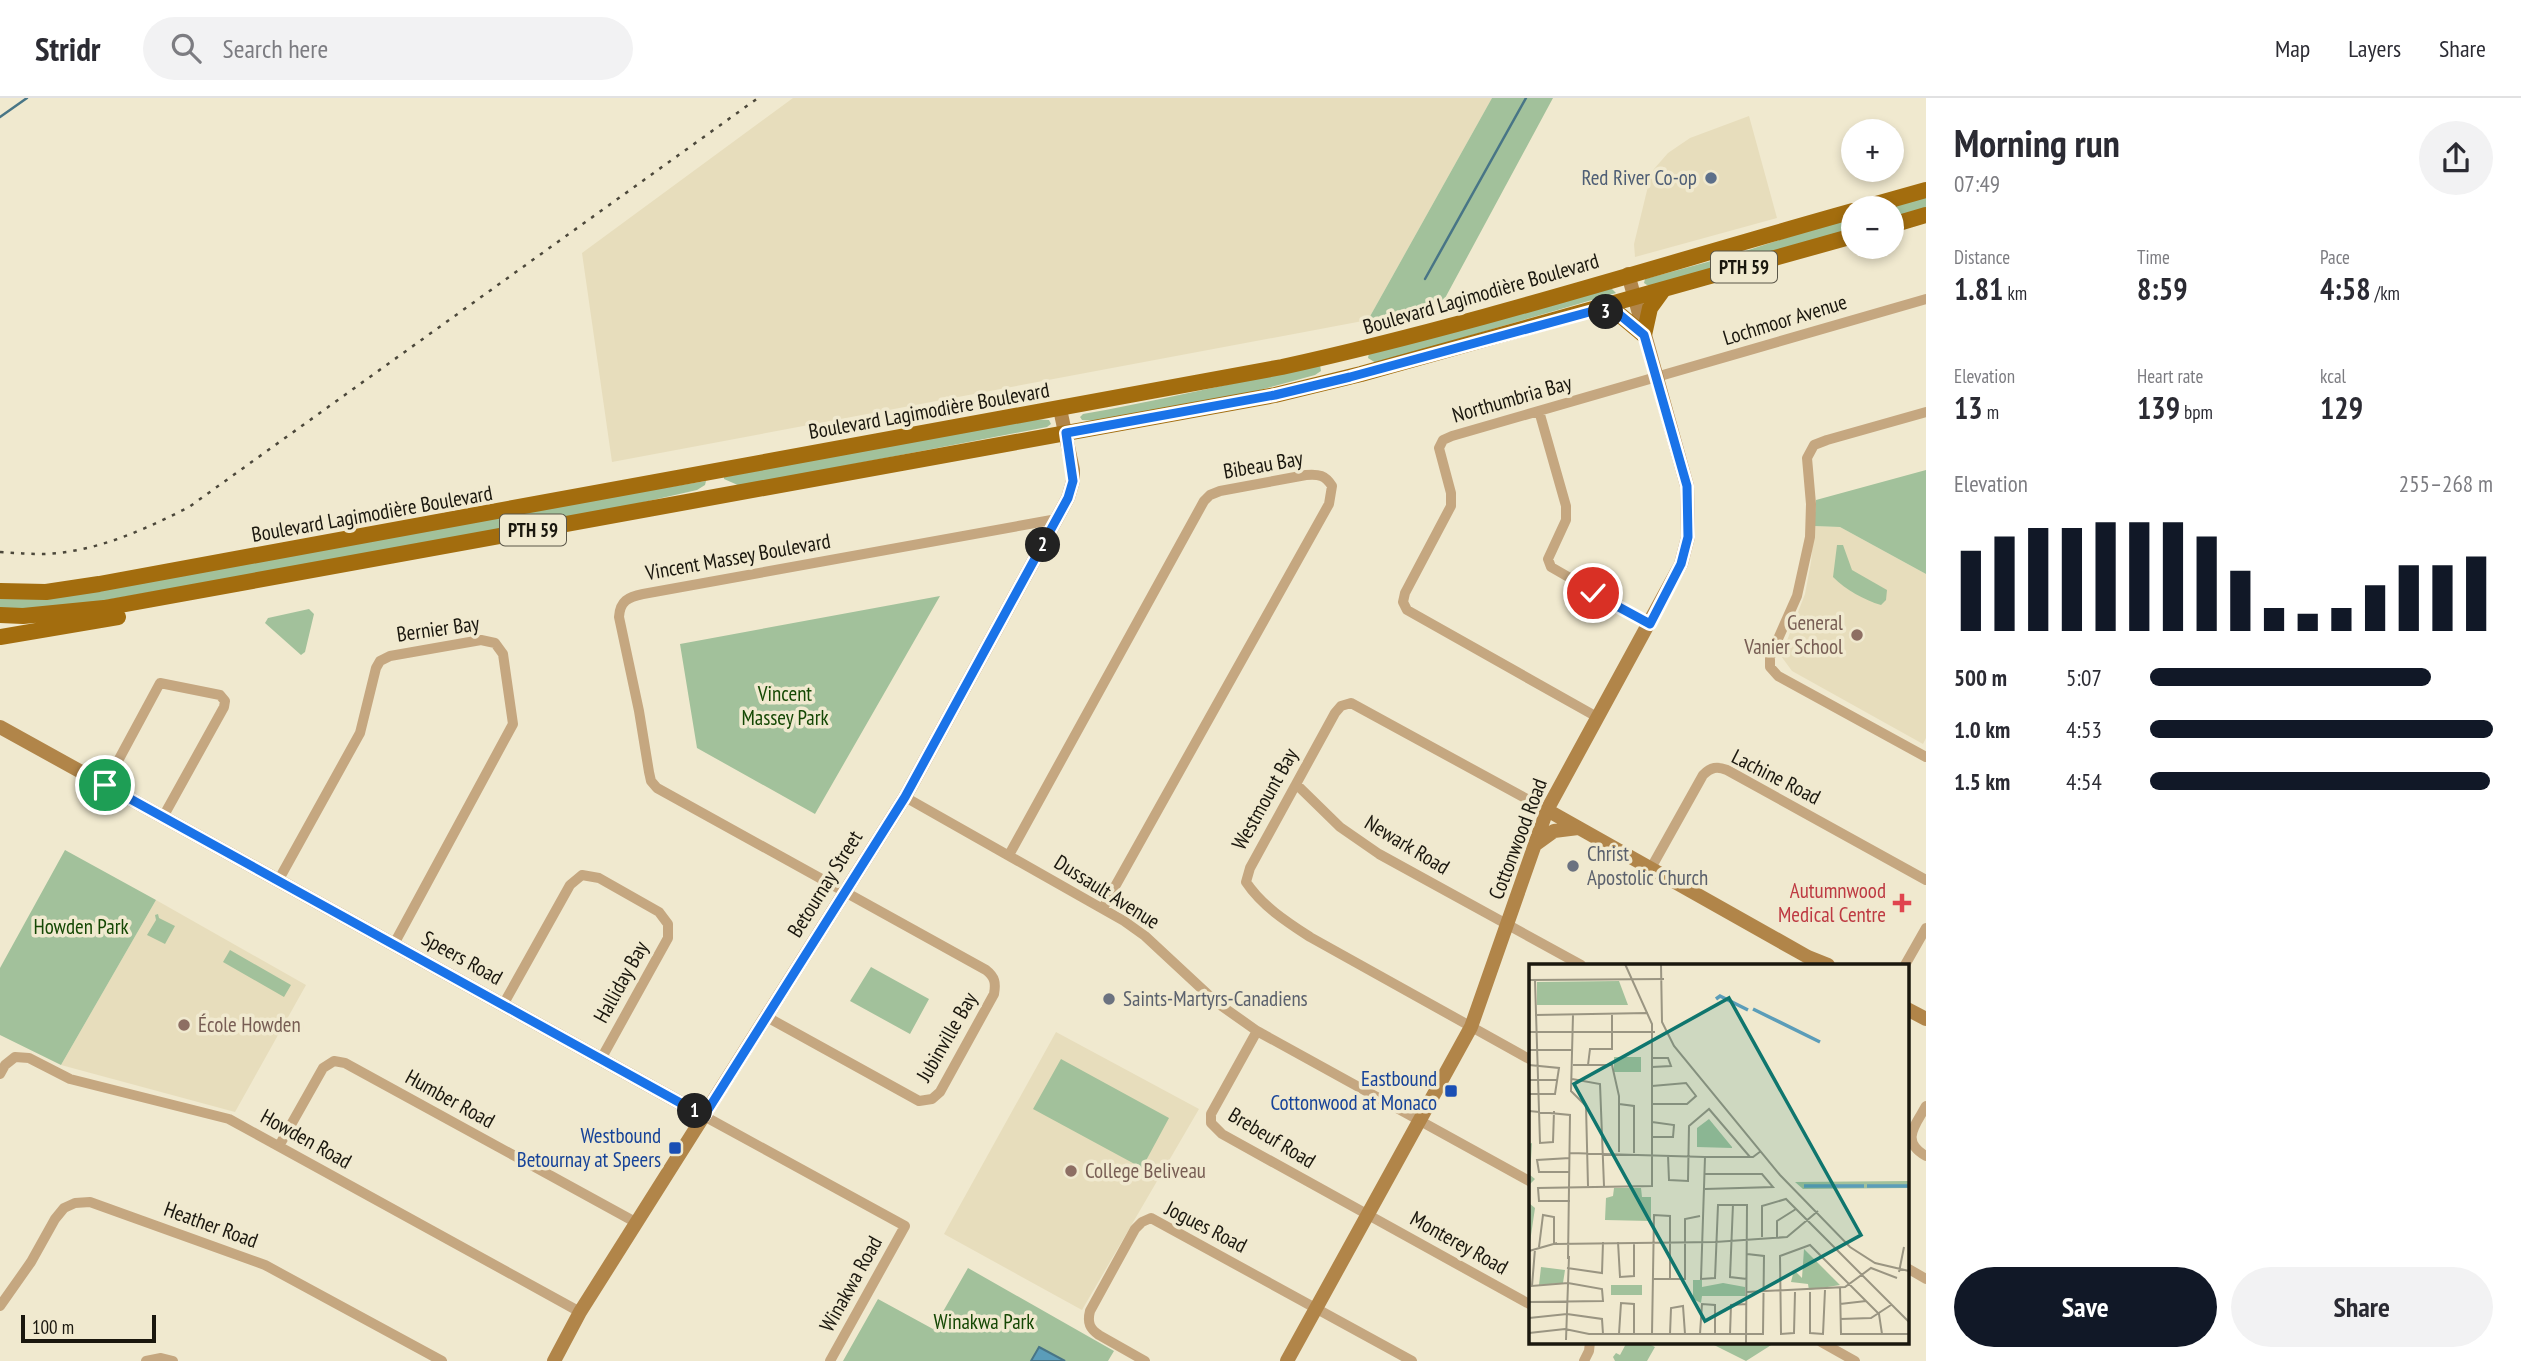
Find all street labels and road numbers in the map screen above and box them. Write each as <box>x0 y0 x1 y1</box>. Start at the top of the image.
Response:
street label: Boulevard Lagimodière Boulevard <box>1360 247 1602 340</box>
road number: PTH 59 <box>1711 252 1777 282</box>
street label: Lochmoor Avenue <box>1720 288 1850 351</box>
street label: Northumbria Bay <box>1449 369 1575 428</box>
street label: Boulevard Lagimodière Boulevard <box>806 376 1052 445</box>
street label: Bibeau Bay <box>1221 444 1305 485</box>
street label: Boulevard Lagimodière Boulevard <box>249 479 495 548</box>
road number: PTH 59 <box>500 514 566 546</box>
street label: Vincent Massey Boulevard <box>642 527 833 586</box>
street label: Bernier Bay <box>395 609 481 648</box>
street label: Westmount Bay <box>1226 743 1304 854</box>
street label: Lachine Road <box>1727 743 1825 810</box>
street label: Cottonwood Road <box>1482 774 1553 903</box>
street label: Newark Road <box>1360 809 1455 880</box>
street label: Betournay Street <box>781 825 868 942</box>
street label: Dussault Avenue <box>1049 848 1165 935</box>
street label: Speers Road <box>417 924 507 991</box>
street label: Halliday Bay <box>587 936 654 1027</box>
street label: Jubinville Bay <box>910 987 983 1087</box>
street label: Humber Road <box>401 1063 500 1134</box>
street label: Brebeuf Road <box>1224 1101 1321 1174</box>
street label: Howden Road <box>256 1103 356 1175</box>
street label: Jogues Road <box>1160 1194 1252 1259</box>
street label: Heather Road <box>160 1195 262 1254</box>
street label: Monterey Road <box>1406 1205 1513 1280</box>
street label: Winakwa Road <box>813 1231 888 1336</box>

